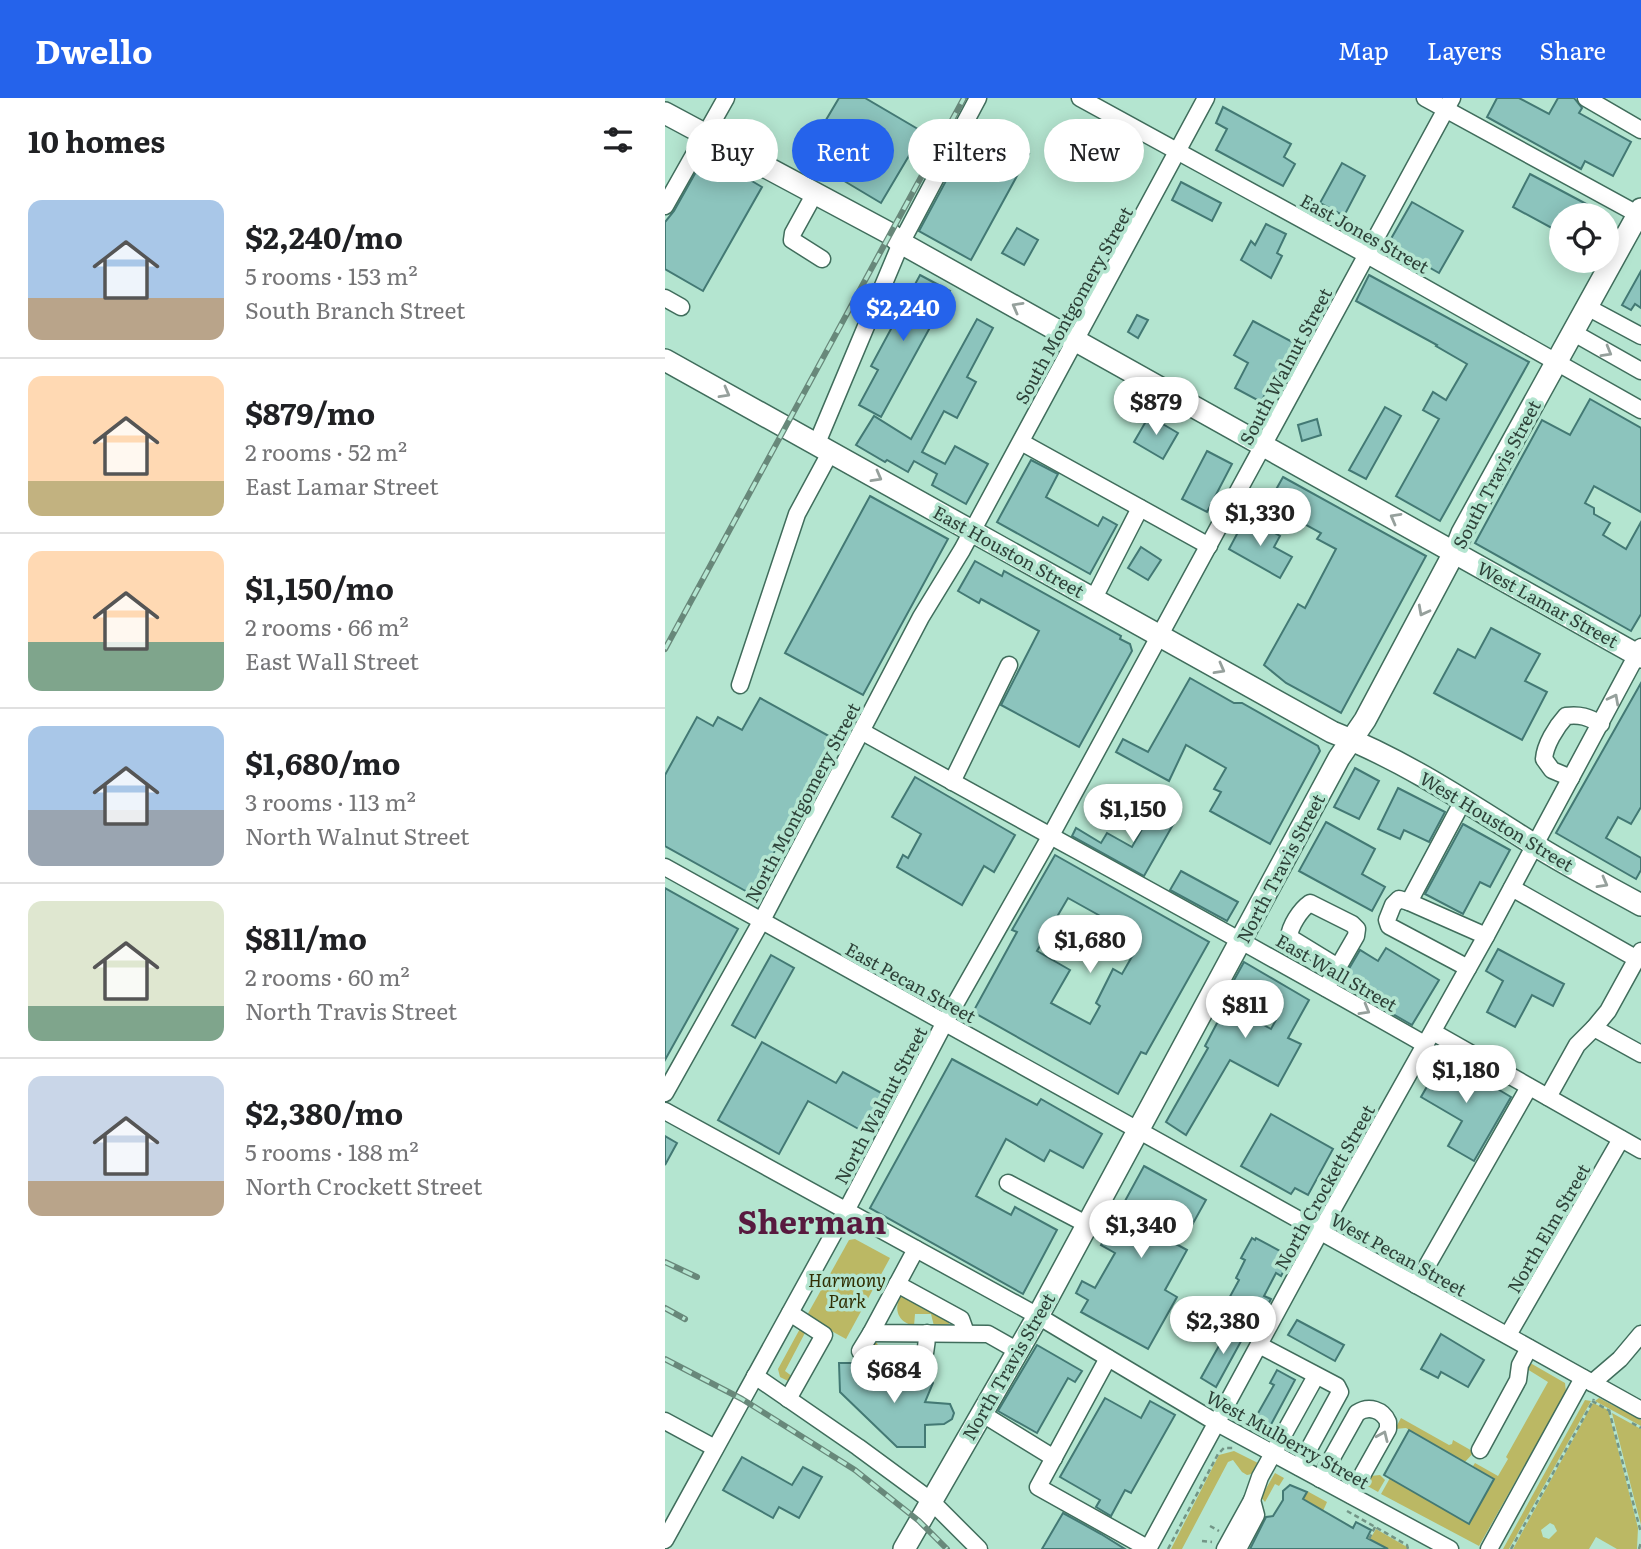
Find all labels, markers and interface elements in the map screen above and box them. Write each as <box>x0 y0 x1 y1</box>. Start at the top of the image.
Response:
text: Dwello <box>35 25 153 74</box>
text: Map <box>1338 32 1389 67</box>
text: Layers <box>1427 32 1501 67</box>
text: Share <box>1539 32 1606 67</box>
text: 10 homes <box>28 118 165 162</box>
chip: Buy <box>686 119 778 182</box>
chip: Rent <box>792 119 894 182</box>
chip: Filters <box>908 119 1030 182</box>
chip: New <box>1044 119 1144 182</box>
icon: filters <box>599 121 637 159</box>
street label: East Jones Street <box>1296 186 1435 280</box>
street label: South Montgomery Street <box>1007 201 1139 409</box>
map controls <box>1549 203 1619 273</box>
button: locate <box>1549 203 1619 273</box>
text: $2,240/mo <box>245 214 403 258</box>
icon: home <box>84 228 168 312</box>
text: 5 rooms · 153 m² <box>245 258 418 292</box>
street label: South Walnut Street <box>1232 282 1338 449</box>
pin: $2,240 <box>846 284 960 343</box>
text: $2,240 <box>866 289 940 323</box>
text: South Branch Street <box>245 292 465 326</box>
one-way arrow <box>1011 302 1024 315</box>
one-way arrow <box>1600 344 1612 357</box>
pin: $879 <box>1115 378 1197 437</box>
text: $879 <box>1130 383 1182 417</box>
one-way arrow <box>718 384 730 398</box>
text: $879/mo <box>245 390 375 434</box>
street label: South Travis Street <box>1445 394 1547 553</box>
icon: home <box>84 404 168 488</box>
text: 2 rooms · 52 m² <box>245 434 407 468</box>
text: East Lamar Street <box>245 468 438 502</box>
one-way arrow <box>870 469 882 482</box>
pin: $1,330 <box>1203 489 1317 548</box>
text: $1,330 <box>1225 494 1295 528</box>
street label: East Houston Street <box>928 498 1090 604</box>
one-way arrow <box>1390 513 1402 526</box>
street label: West Lamar Street <box>1473 554 1624 654</box>
text: $1,150/mo <box>245 565 394 609</box>
icon: home <box>84 579 168 663</box>
one-way arrow <box>1417 604 1431 617</box>
text: 2 rooms · 66 m² <box>245 609 409 643</box>
text: East Wall Street <box>245 643 419 677</box>
one-way arrow <box>1212 661 1225 674</box>
one-way arrow <box>1605 694 1619 706</box>
street label: North Montgomery Street <box>738 697 867 907</box>
text: $1,680/mo <box>245 740 400 784</box>
icon: home <box>84 754 168 838</box>
street label: West Houston Street <box>1415 764 1580 878</box>
text: 3 rooms · 113 m² <box>245 784 416 818</box>
pin: $1,150 <box>1076 784 1190 844</box>
street label: North Travis Street <box>1229 788 1331 948</box>
text: $1,150 <box>1100 790 1166 824</box>
text: North Walnut Street <box>245 818 469 852</box>
one-way arrow <box>1595 875 1608 888</box>
text: $811/mo <box>245 915 367 959</box>
pin: $1,680 <box>1033 916 1147 975</box>
text: $1,680 <box>1054 921 1126 955</box>
street label: East Wall Street <box>1271 926 1403 1018</box>
icon: home <box>84 929 168 1013</box>
street label: East Pecan Street <box>841 935 982 1029</box>
text: 2 rooms · 60 m² <box>245 959 410 993</box>
pin: $811 <box>1204 981 1286 1040</box>
text: $811 <box>1222 986 1268 1020</box>
text: North Travis Street <box>245 993 457 1027</box>
one-way arrow <box>1358 1002 1370 1015</box>
street label: North Walnut Street <box>827 1021 933 1189</box>
pin: $1,180 <box>1409 1046 1523 1105</box>
text: $1,180 <box>1432 1051 1500 1085</box>
text: $2,380/mo <box>245 1090 403 1134</box>
street label: North Crockett Street <box>1267 1099 1381 1275</box>
icon: home <box>84 1104 168 1188</box>
text: 5 rooms · 188 m² <box>245 1134 419 1168</box>
street label: North Elm Street <box>1500 1158 1596 1298</box>
text: North Crockett Street <box>245 1168 482 1202</box>
district label: Sherman <box>738 1196 886 1244</box>
pin: $1,340 <box>1084 1200 1198 1260</box>
street label: West Pecan Street <box>1326 1205 1472 1303</box>
text: $1,340 <box>1105 1206 1177 1240</box>
park label: Harmony Park <box>808 1266 886 1314</box>
street label: North Travis Street <box>955 1287 1062 1445</box>
pin: $2,380 <box>1166 1296 1280 1356</box>
text: $2,380 <box>1186 1302 1260 1336</box>
pin: $684 <box>853 1346 935 1405</box>
text: $684 <box>867 1351 921 1385</box>
street label: West Mulberry Street <box>1201 1383 1375 1496</box>
one-way arrow <box>1375 1430 1389 1443</box>

